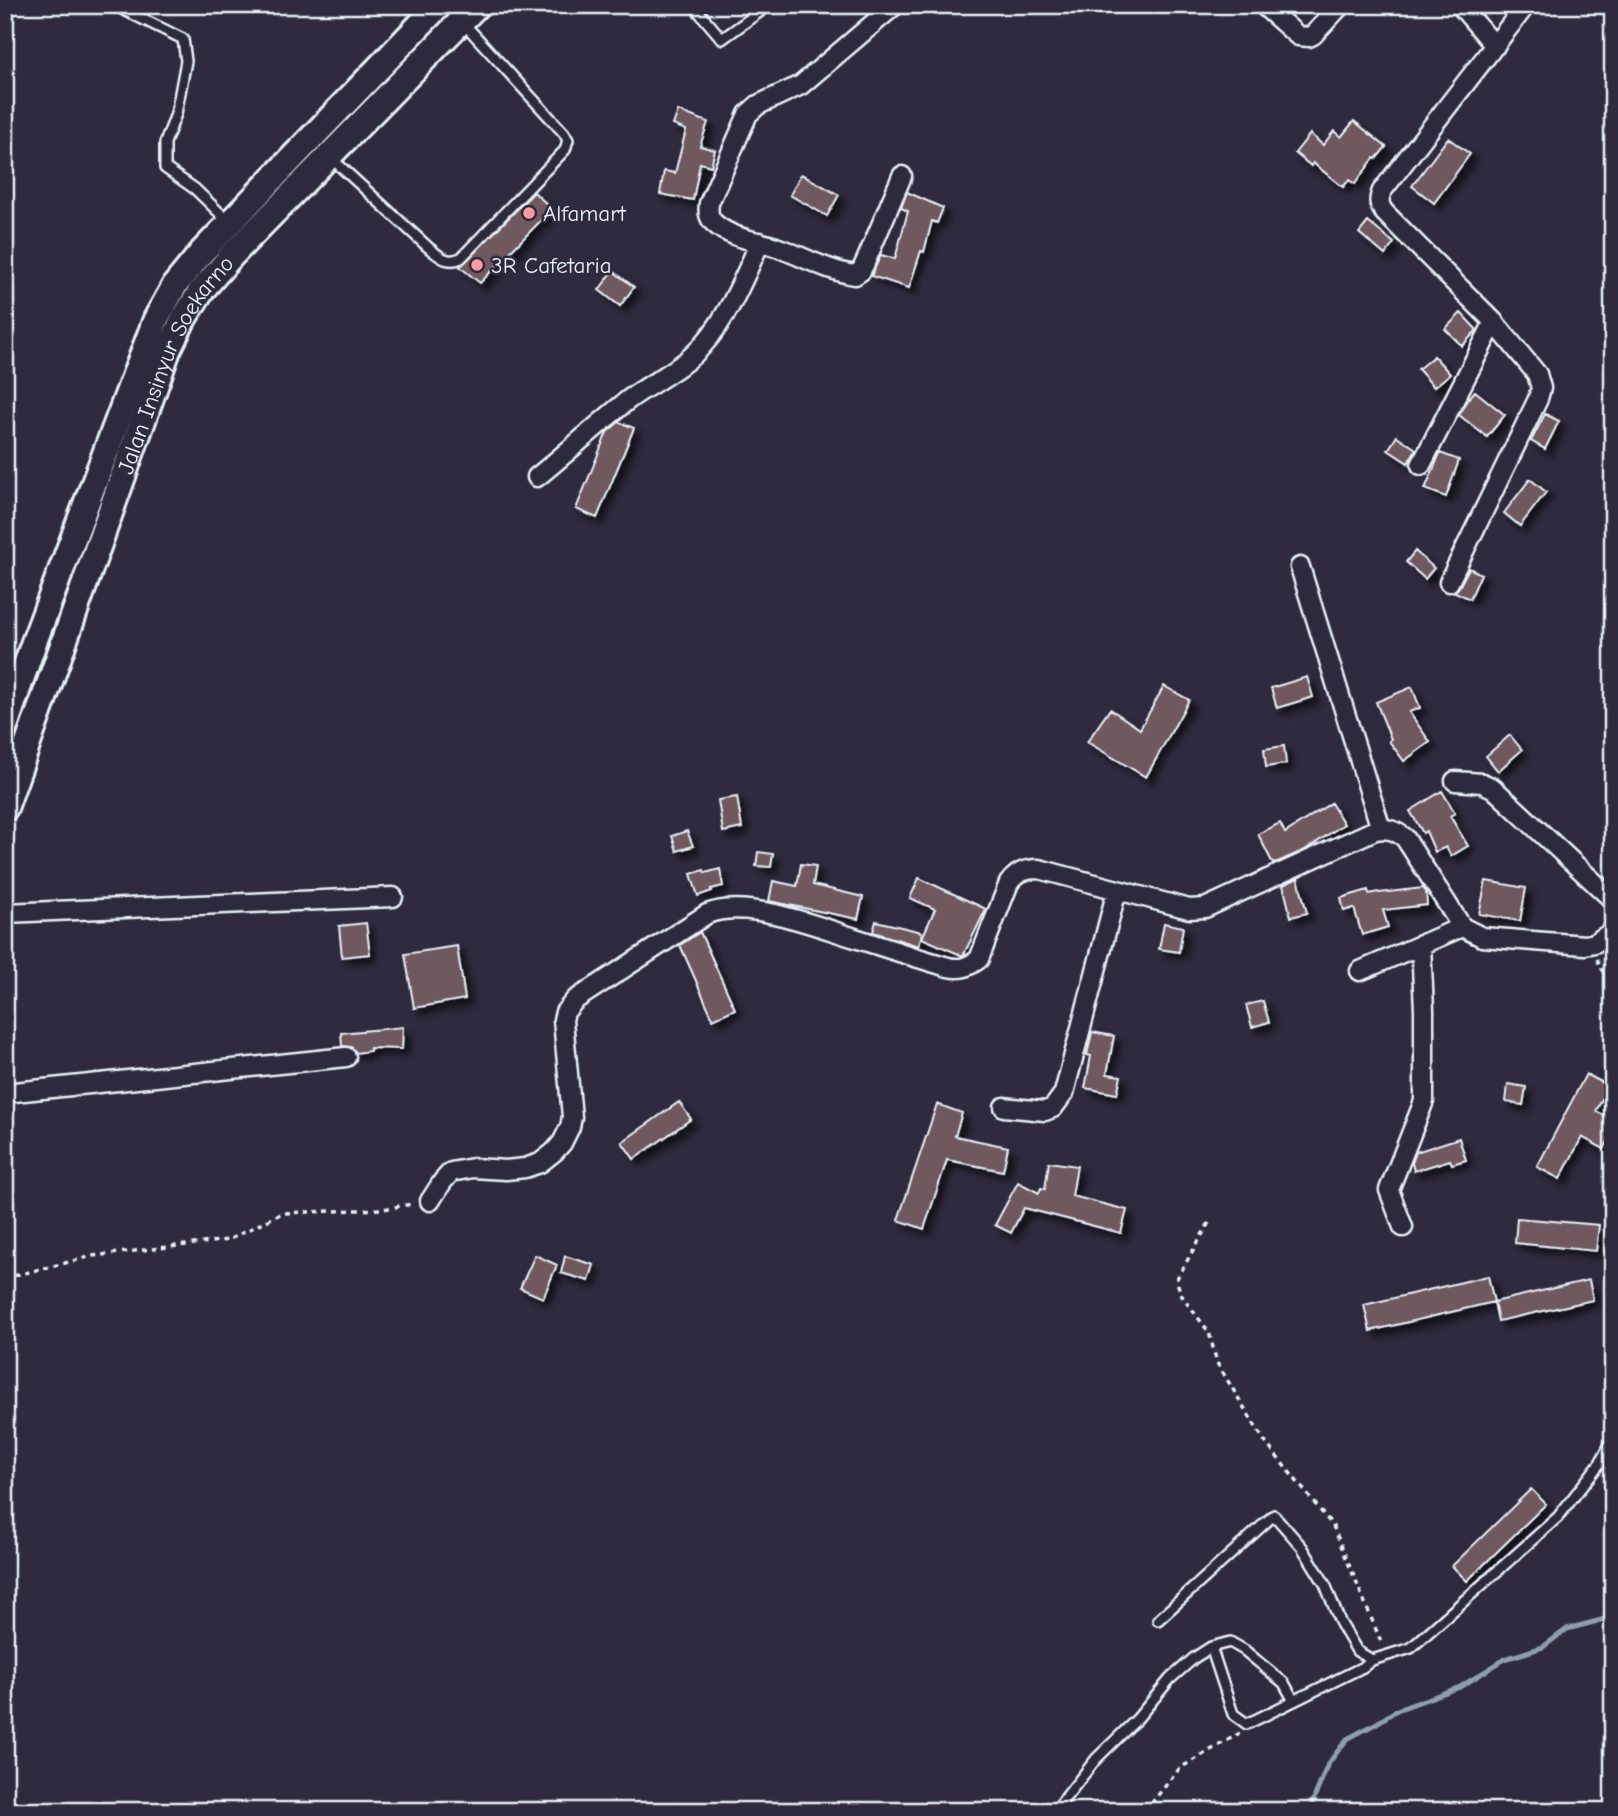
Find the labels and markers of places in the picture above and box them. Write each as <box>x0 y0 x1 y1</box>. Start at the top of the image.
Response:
place label: Alfamart <box>543 200 627 227</box>
marker: Alfamart <box>521 205 537 221</box>
place label: 3R Cafetaria <box>491 252 612 279</box>
marker: 3R Cafetaria <box>469 257 485 273</box>

